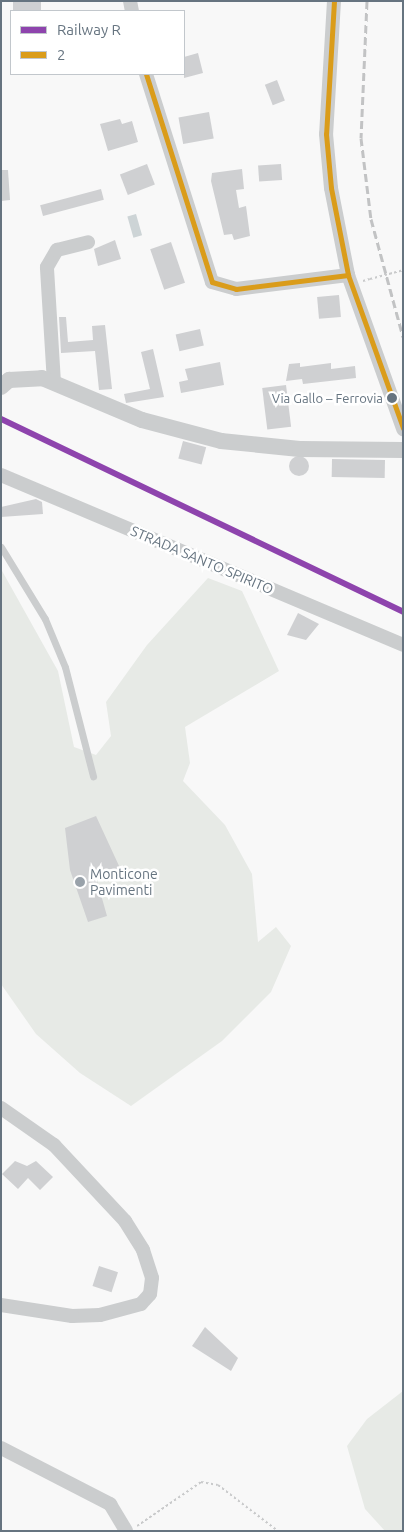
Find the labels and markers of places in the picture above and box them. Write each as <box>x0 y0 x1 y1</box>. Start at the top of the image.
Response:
place label: Via Gallo – Ferrovia <box>272 390 383 406</box>
marker: Via Gallo – Ferrovia <box>387 393 397 403</box>
place label: Monticone Pavimenti <box>90 866 158 899</box>
marker: Monticone Pavimenti <box>74 876 86 888</box>

